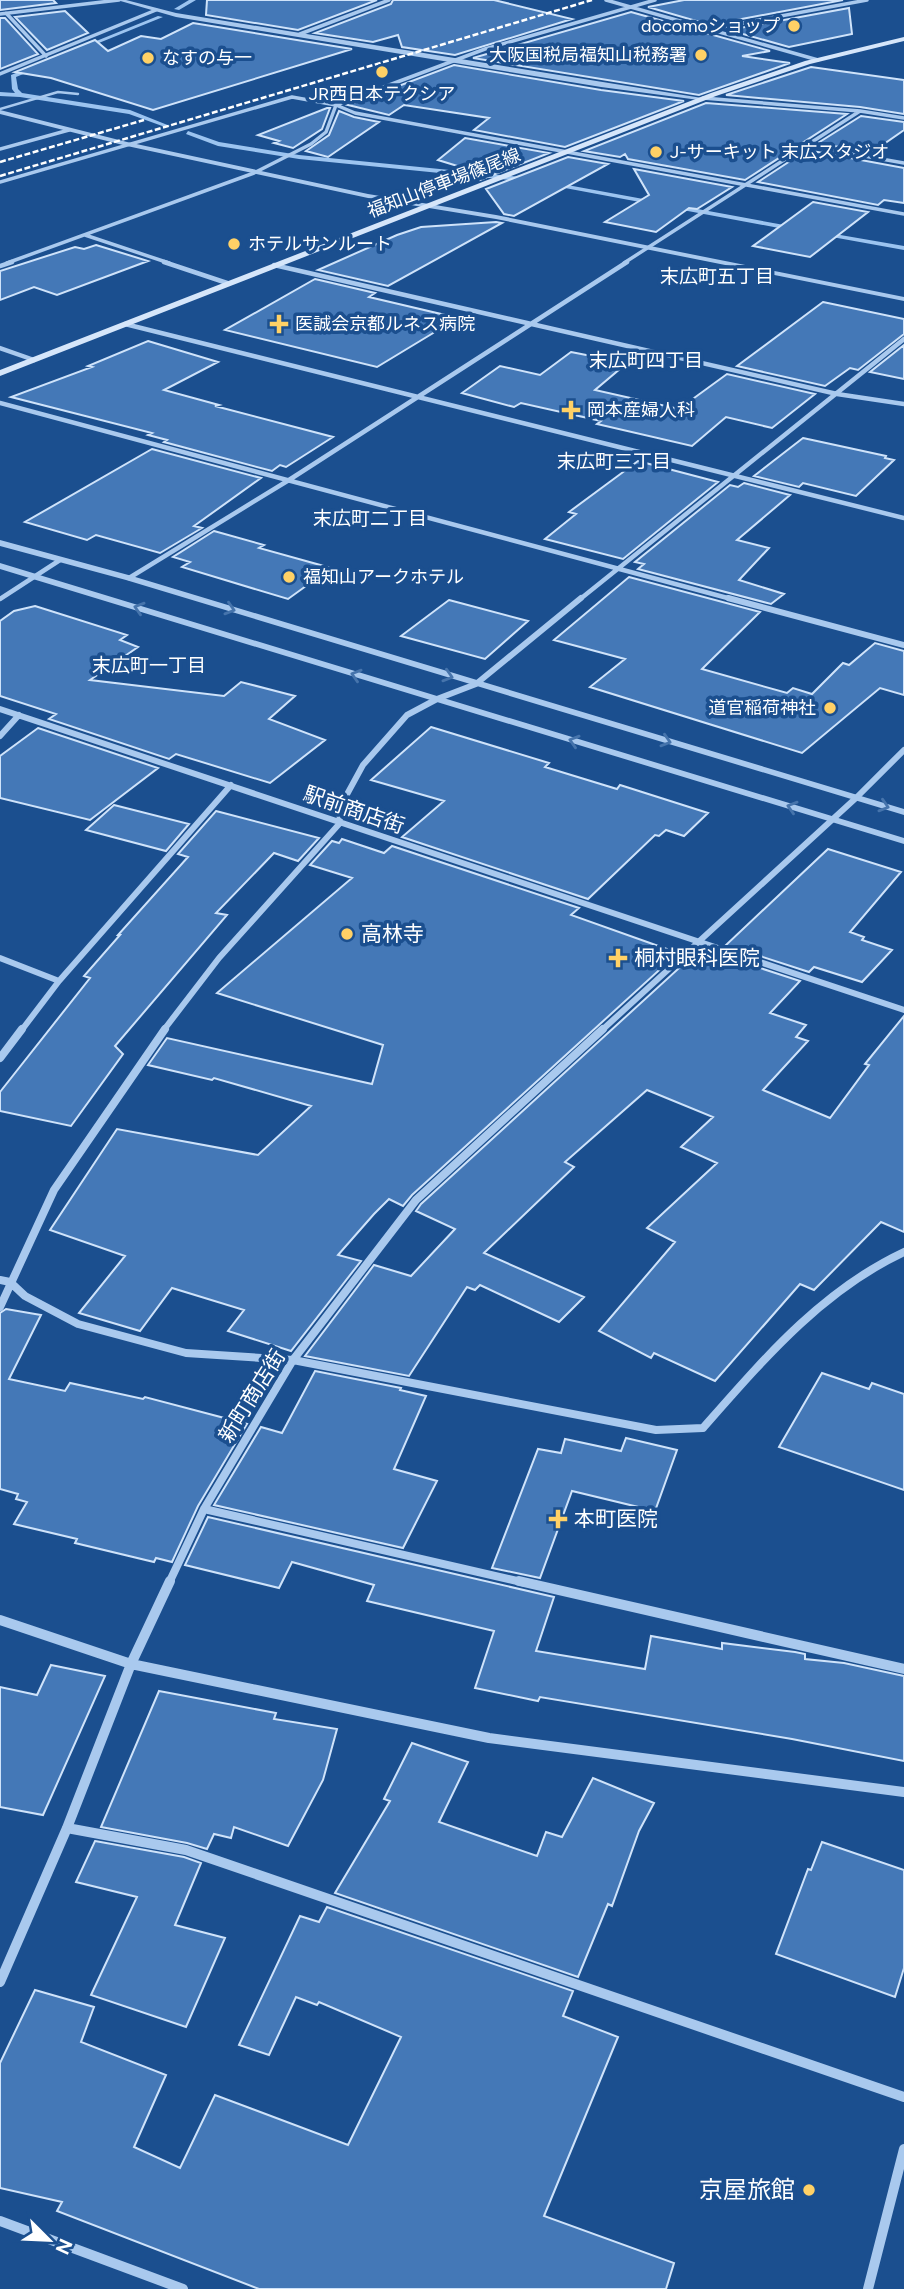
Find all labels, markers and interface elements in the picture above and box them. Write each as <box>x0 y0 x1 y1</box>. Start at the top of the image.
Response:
place label: docomoショップ <box>641 15 780 37</box>
marker: docomoショップ <box>786 18 802 34</box>
place label: 大阪国税局福知山税務署 <box>489 44 687 66</box>
place label: なすの与一 <box>162 47 252 69</box>
marker: 大阪国税局福知山税務署 <box>693 47 709 63</box>
marker: なすの与一 <box>140 50 156 66</box>
marker: JR西日本テクシア <box>374 64 390 80</box>
place label: JR西日本テクシア <box>309 83 455 105</box>
place label: J-サーキット 末広スタジオ <box>670 141 889 163</box>
street label: 福知山停車場篠尾線 <box>364 144 524 222</box>
marker: J-サーキット 末広スタジオ <box>648 144 664 160</box>
place label: ホテルサンルート <box>248 233 392 255</box>
marker: ホテルサンルート <box>226 236 242 252</box>
district label: 末広町五丁目 <box>660 265 774 288</box>
place label: 医誠会京都ルネス病院 <box>295 313 475 335</box>
marker: 医誠会京都ルネス病院 <box>269 314 289 334</box>
district label: 末広町四丁目 <box>589 349 703 372</box>
place label: 岡本産婦人科 <box>587 399 695 421</box>
marker: 岡本産婦人科 <box>561 400 581 420</box>
district label: 末広町三丁目 <box>557 450 671 473</box>
district label: 末広町二丁目 <box>313 507 427 530</box>
place label: 福知山アークホテル <box>303 566 464 588</box>
marker: 福知山アークホテル <box>281 569 297 585</box>
one-way arrow <box>224 601 236 615</box>
one-way arrow <box>133 602 145 617</box>
district label: 末広町一丁目 <box>92 654 206 677</box>
one-way arrow <box>442 667 454 682</box>
one-way arrow <box>351 668 363 683</box>
place label: 道官稲荷神社 <box>708 697 816 719</box>
marker: 道官稲荷神社 <box>822 700 838 716</box>
one-way arrow <box>660 732 672 747</box>
one-way arrow <box>568 734 580 749</box>
street label: 駅前商店街 <box>300 781 408 838</box>
one-way arrow <box>878 797 890 812</box>
one-way arrow <box>786 800 798 815</box>
place label: 高林寺 <box>361 921 424 946</box>
marker: 高林寺 <box>339 926 355 942</box>
place label: 桐村眼科医院 <box>634 945 760 970</box>
marker: 桐村眼科医院 <box>608 948 628 968</box>
street label: 新町商店街 <box>213 1345 290 1447</box>
place label: 本町医院 <box>574 1506 658 1531</box>
marker: 本町医院 <box>548 1509 568 1529</box>
place label: 京屋旅館 <box>699 2175 795 2204</box>
marker: 京屋旅館 <box>801 2182 817 2198</box>
north arrow <box>14 2205 84 2275</box>
text: N <box>51 2235 78 2258</box>

